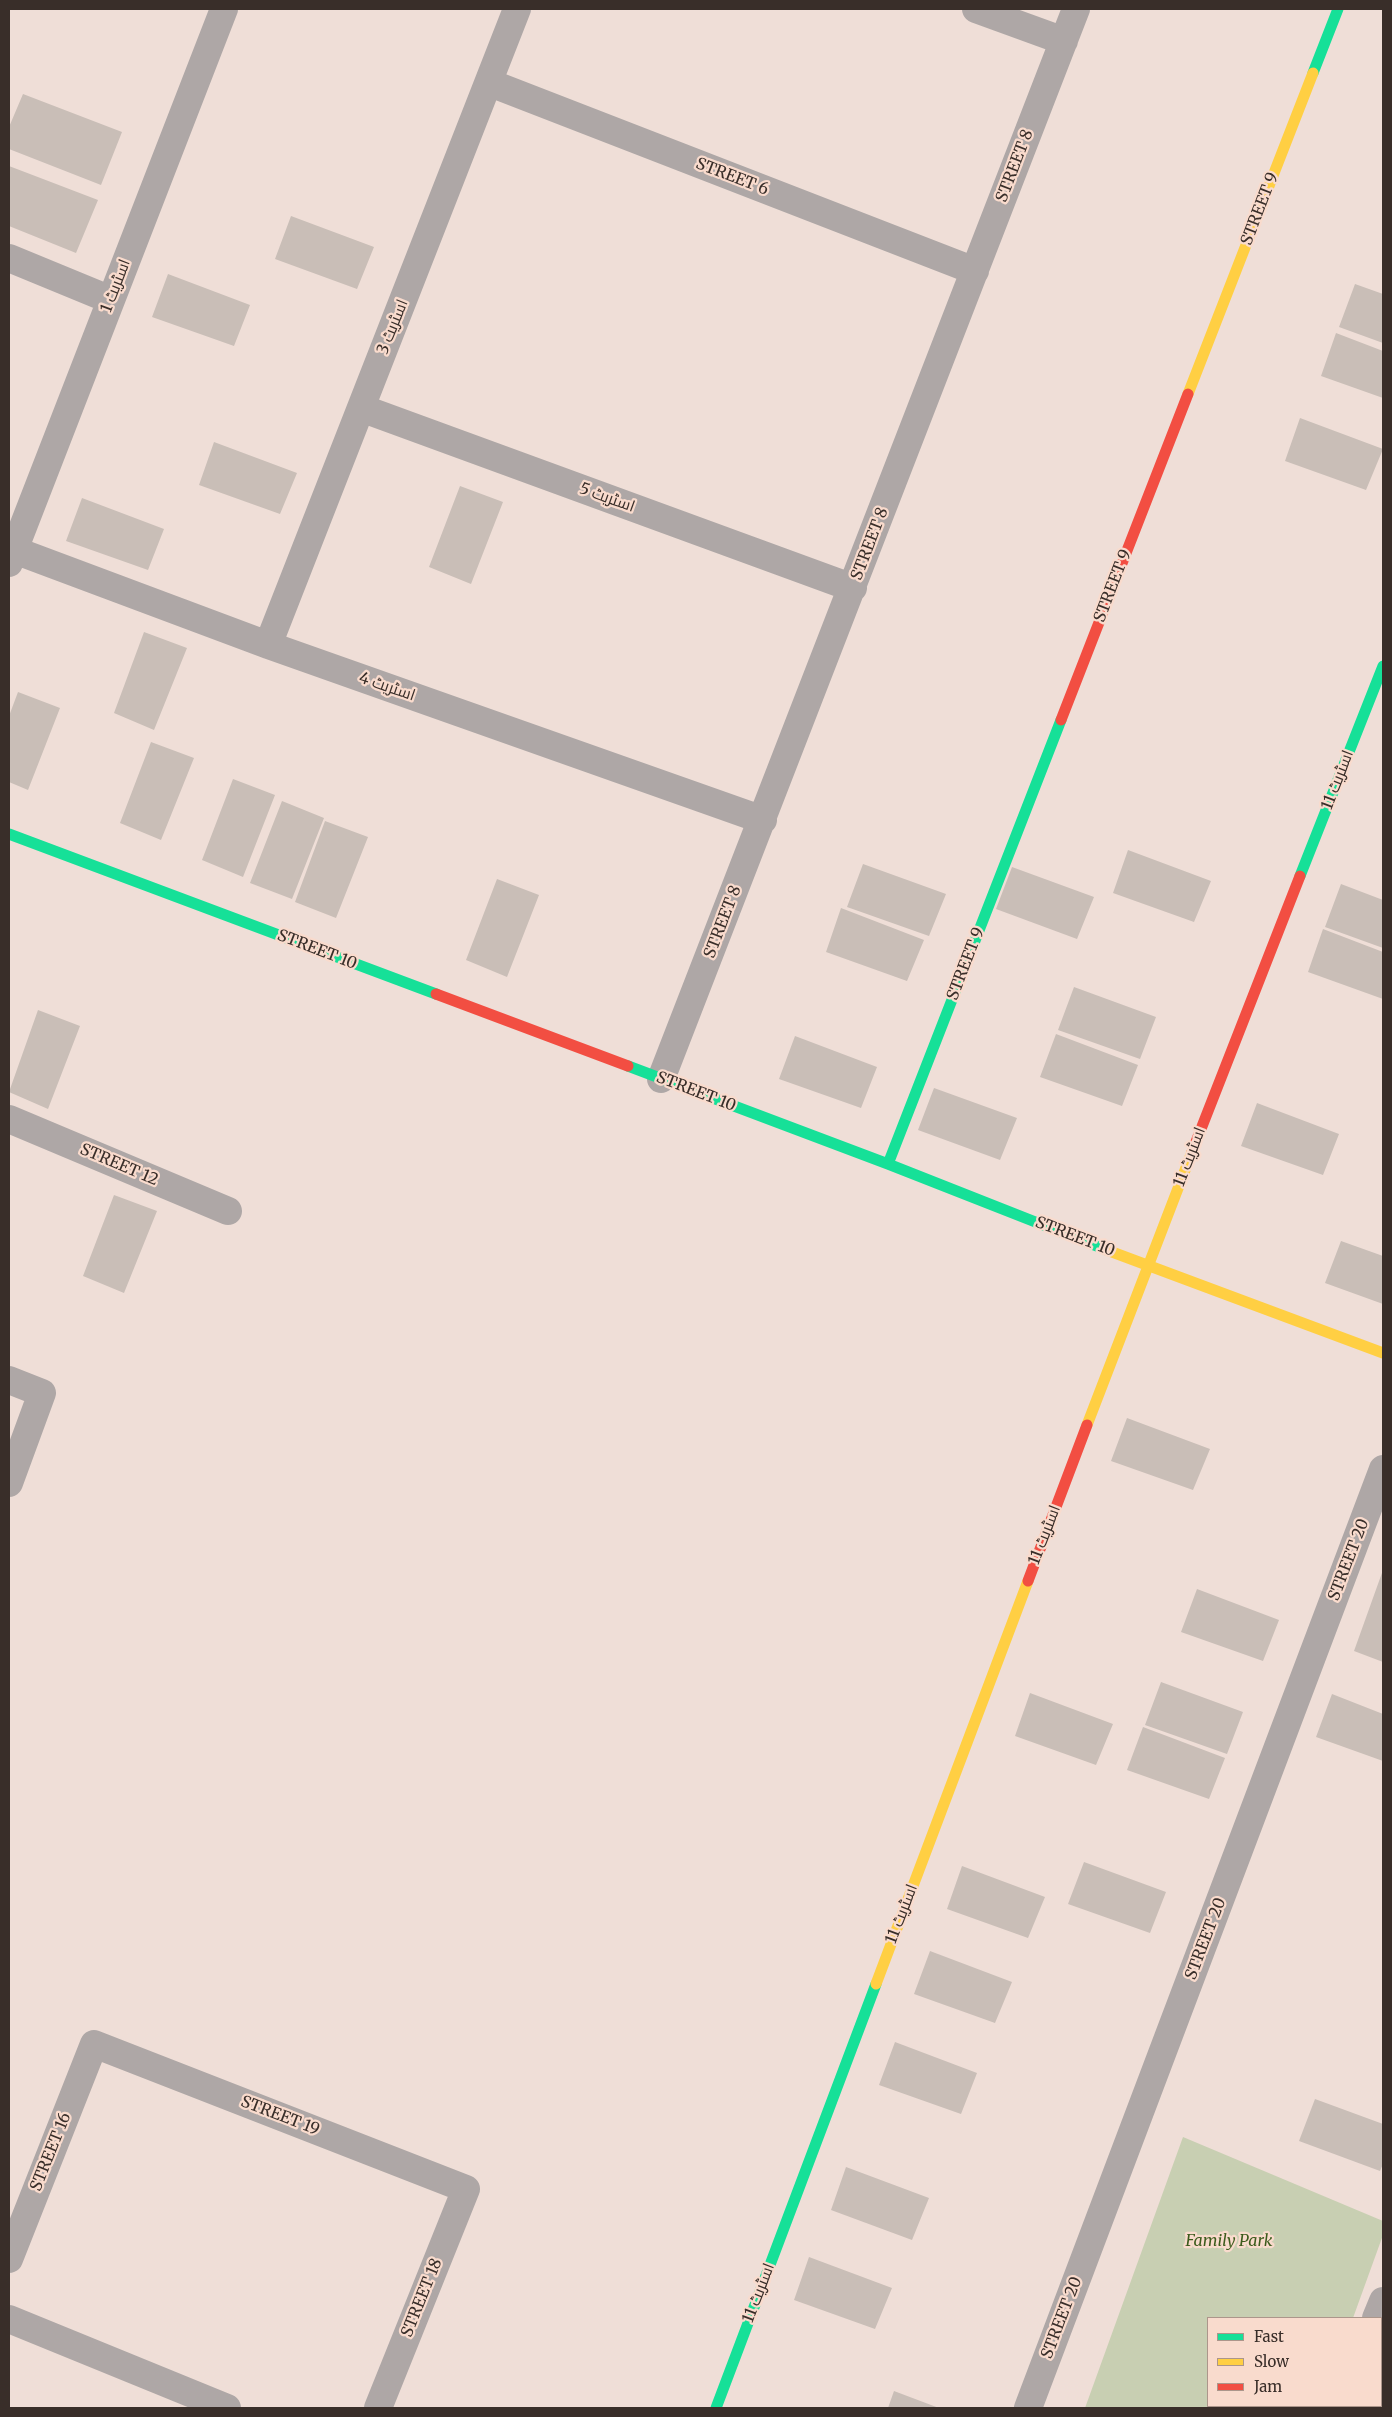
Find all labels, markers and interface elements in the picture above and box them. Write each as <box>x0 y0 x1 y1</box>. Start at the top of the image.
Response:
street label: STREET 8 <box>992 127 1038 205</box>
street label: STREET 6 <box>693 154 771 200</box>
street label: STREET 9 <box>1237 170 1283 248</box>
street label: اسٹریٹ 1 <box>97 257 135 315</box>
street label: اسٹریٹ 3 <box>373 297 413 357</box>
street label: اسٹریٹ 5 <box>577 479 637 517</box>
street label: STREET 8 <box>847 505 893 583</box>
street label: STREET 9 <box>1090 547 1136 625</box>
street label: اسٹریٹ 4 <box>356 668 418 706</box>
street label: اسٹریٹ 11 <box>1318 748 1358 812</box>
street label: STREET 8 <box>700 883 746 961</box>
street label: STREET 9 <box>943 925 989 1003</box>
street label: STREET 10 <box>275 926 359 974</box>
street label: STREET 10 <box>654 1068 738 1116</box>
street label: اسٹریٹ 11 <box>1170 1125 1210 1189</box>
street label: STREET 12 <box>77 1140 161 1190</box>
street label: STREET 10 <box>1033 1213 1117 1261</box>
street label: اسٹریٹ 11 <box>1025 1503 1065 1567</box>
street label: STREET 20 <box>1325 1516 1373 1604</box>
street label: اسٹریٹ 11 <box>882 1882 922 1946</box>
street label: STREET 20 <box>1182 1895 1230 1983</box>
street label: STREET 19 <box>238 2092 322 2140</box>
street label: STREET 16 <box>27 2110 75 2194</box>
park label: Family Park <box>1186 2231 1272 2251</box>
street label: STREET 18 <box>398 2256 446 2340</box>
street label: اسٹریٹ 11 <box>739 2261 779 2325</box>
street label: STREET 20 <box>1038 2274 1086 2362</box>
legend <box>1207 2317 1382 2407</box>
text: Fast <box>1254 2327 1284 2346</box>
text: Slow <box>1254 2352 1289 2371</box>
text: Jam <box>1254 2377 1282 2396</box>

